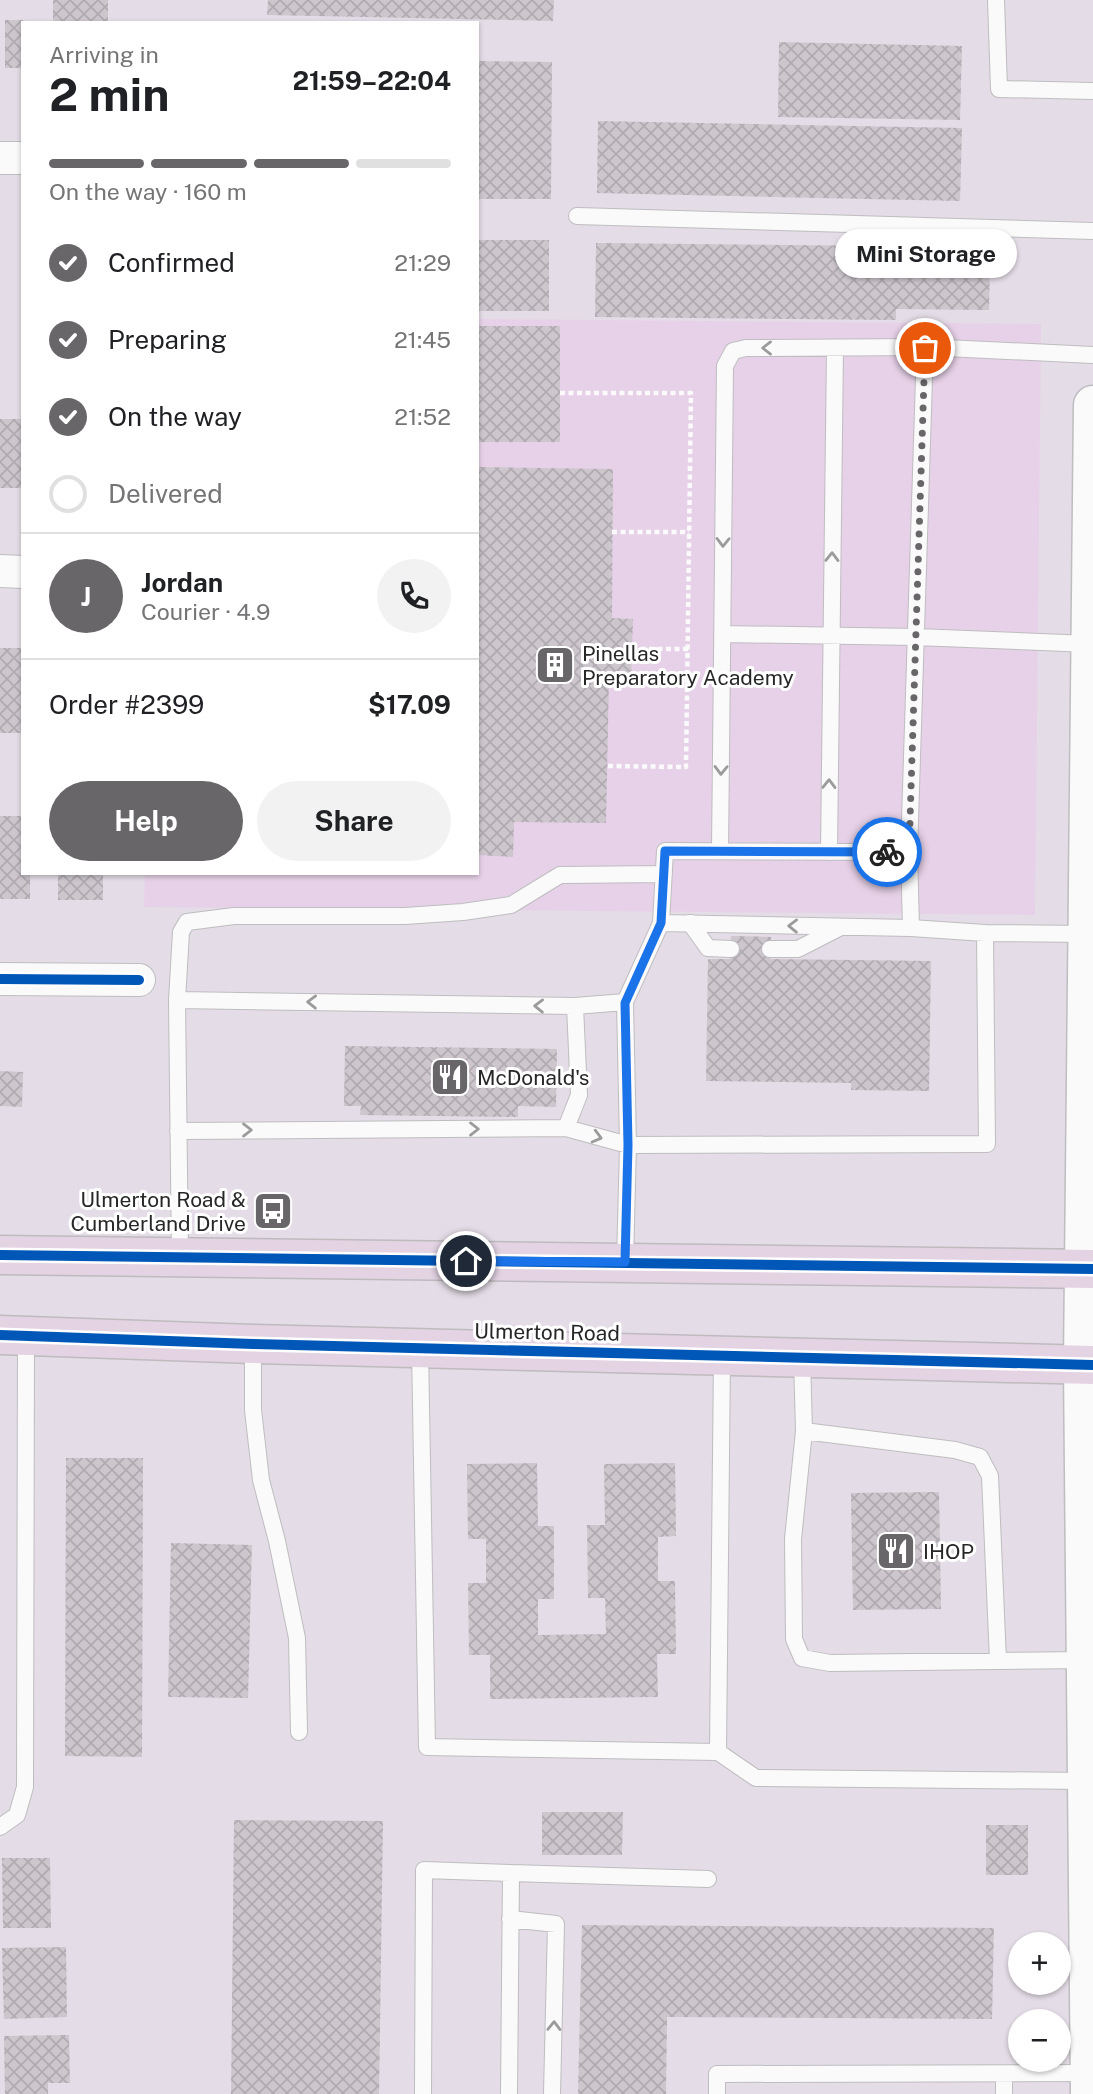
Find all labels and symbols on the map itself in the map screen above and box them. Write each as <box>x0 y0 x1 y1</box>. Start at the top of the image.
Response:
callout: Mini Storage <box>834 229 1016 278</box>
pin <box>895 318 955 378</box>
one-way arrow <box>761 340 771 356</box>
one-way arrow <box>715 538 731 548</box>
one-way arrow <box>824 551 840 561</box>
place label: Pinellas Preparatory Academy <box>582 641 794 690</box>
building icon: Pinellas Preparatory Academy <box>534 644 576 686</box>
one-way arrow <box>713 765 728 776</box>
one-way arrow <box>822 778 837 789</box>
courier <box>852 817 922 887</box>
one-way arrow <box>788 918 799 933</box>
one-way arrow <box>306 995 317 1010</box>
one-way arrow <box>534 998 544 1014</box>
restaurant icon: McDonald's <box>429 1056 471 1098</box>
place label: McDonald's <box>477 1065 589 1090</box>
one-way arrow <box>469 1121 480 1137</box>
one-way arrow <box>242 1122 252 1138</box>
one-way arrow <box>591 1129 603 1143</box>
place label: Ulmerton Road & Cumberland Drive <box>71 1187 246 1236</box>
bus stop icon: Ulmerton Road & Cumberland Drive <box>252 1190 294 1232</box>
pin <box>436 1231 496 1291</box>
street label: Ulmerton Road <box>474 1318 620 1346</box>
restaurant icon: IHOP <box>875 1530 917 1572</box>
place label: IHOP <box>923 1539 974 1564</box>
one-way arrow <box>546 2020 562 2031</box>

